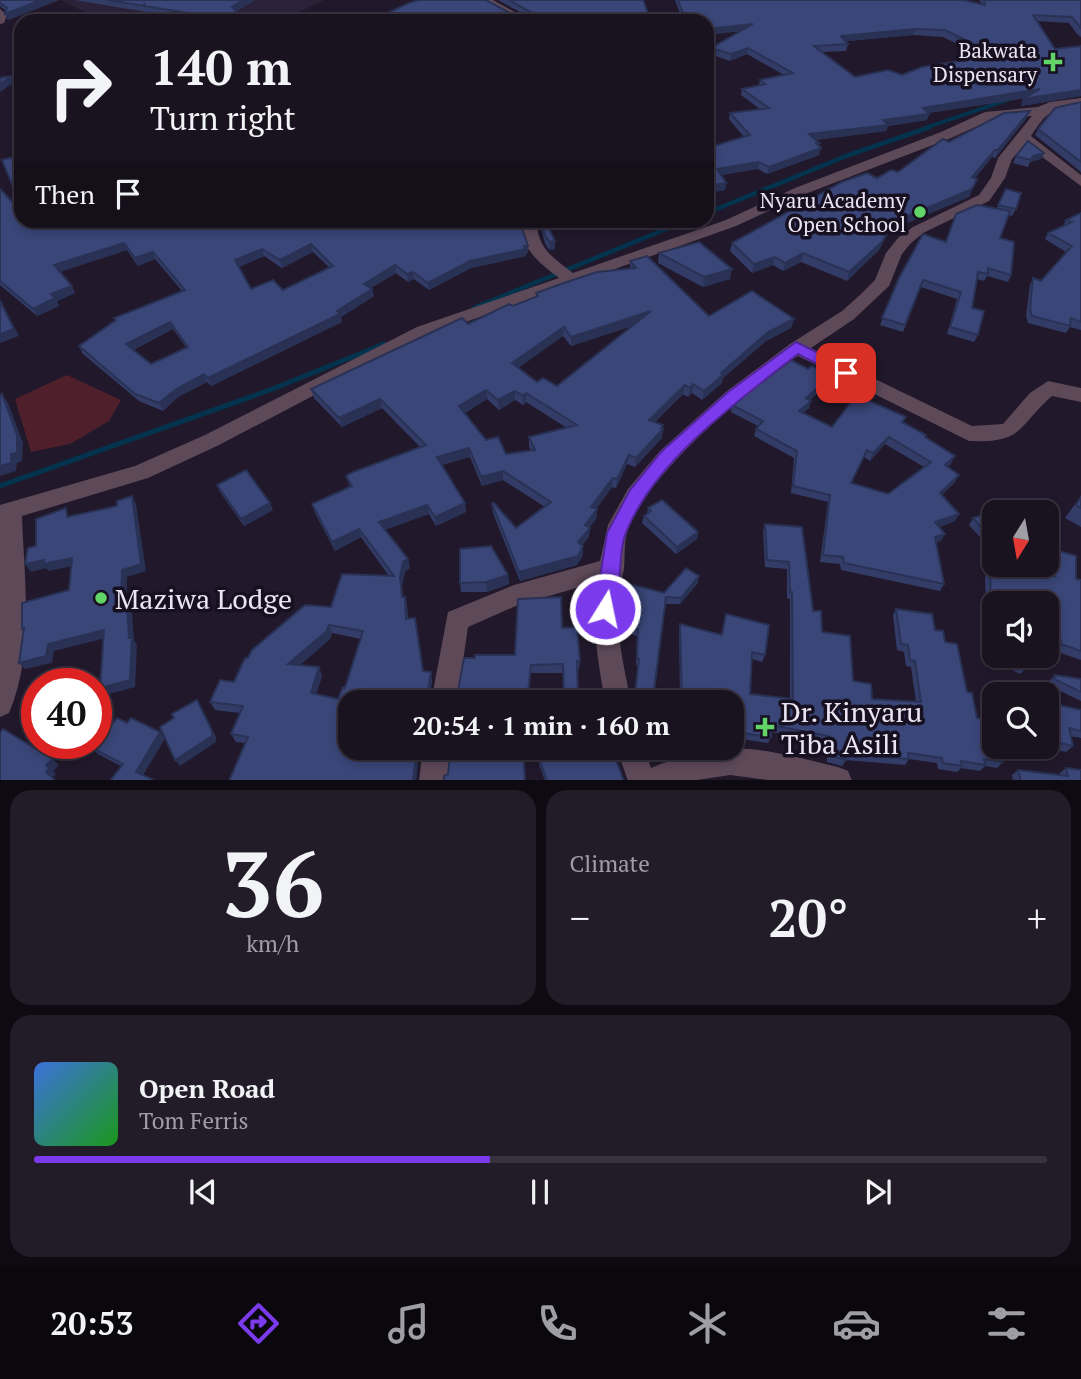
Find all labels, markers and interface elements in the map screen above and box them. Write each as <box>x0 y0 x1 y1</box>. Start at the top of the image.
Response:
text: 140 m <box>150 34 292 99</box>
place label: Bakwata Dispensary <box>933 36 1037 88</box>
icon: right <box>35 42 126 133</box>
marker: Bakwata Dispensary <box>1043 52 1063 72</box>
text: Turn right <box>150 97 296 139</box>
icon: arrive <box>109 175 147 213</box>
text: Then <box>35 177 95 211</box>
place label: Nyaru Academy Open School <box>760 186 906 238</box>
marker: Nyaru Academy Open School <box>912 204 928 220</box>
pin <box>816 343 876 403</box>
icon: arrive <box>827 354 865 392</box>
north arrow <box>982 500 1059 578</box>
map controls <box>982 500 1059 759</box>
position arrow <box>568 572 642 646</box>
place label: Maziwa Lodge <box>115 580 292 617</box>
marker: Maziwa Lodge <box>93 590 109 606</box>
button: sound <box>982 591 1059 668</box>
speed limit sign: 40 <box>21 668 112 759</box>
button: search <box>982 682 1059 759</box>
place label: Dr. Kinyaru Tiba Asili <box>781 693 922 762</box>
text: 20:54 · 1 min · 160 m <box>412 708 670 742</box>
marker: Dr. Kinyaru Tiba Asili <box>755 717 775 737</box>
text: 36 <box>221 822 324 943</box>
text: Climate <box>570 848 650 879</box>
text: 20° <box>768 883 848 952</box>
text: − <box>570 893 590 943</box>
text: + <box>1027 893 1047 943</box>
text: km/h <box>246 928 299 959</box>
text: Open Road <box>139 1071 275 1105</box>
text: Tom Ferris <box>139 1105 249 1136</box>
icon: previous <box>184 1173 222 1211</box>
icon: pause <box>521 1173 559 1211</box>
icon: next <box>859 1173 897 1211</box>
icon: directions <box>234 1299 283 1348</box>
icon: music <box>384 1299 433 1348</box>
icon: phone <box>533 1299 582 1348</box>
icon: climate <box>683 1299 732 1348</box>
icon: car <box>832 1299 881 1348</box>
icon: filters <box>982 1299 1031 1348</box>
text: 20:53 <box>50 1302 134 1344</box>

